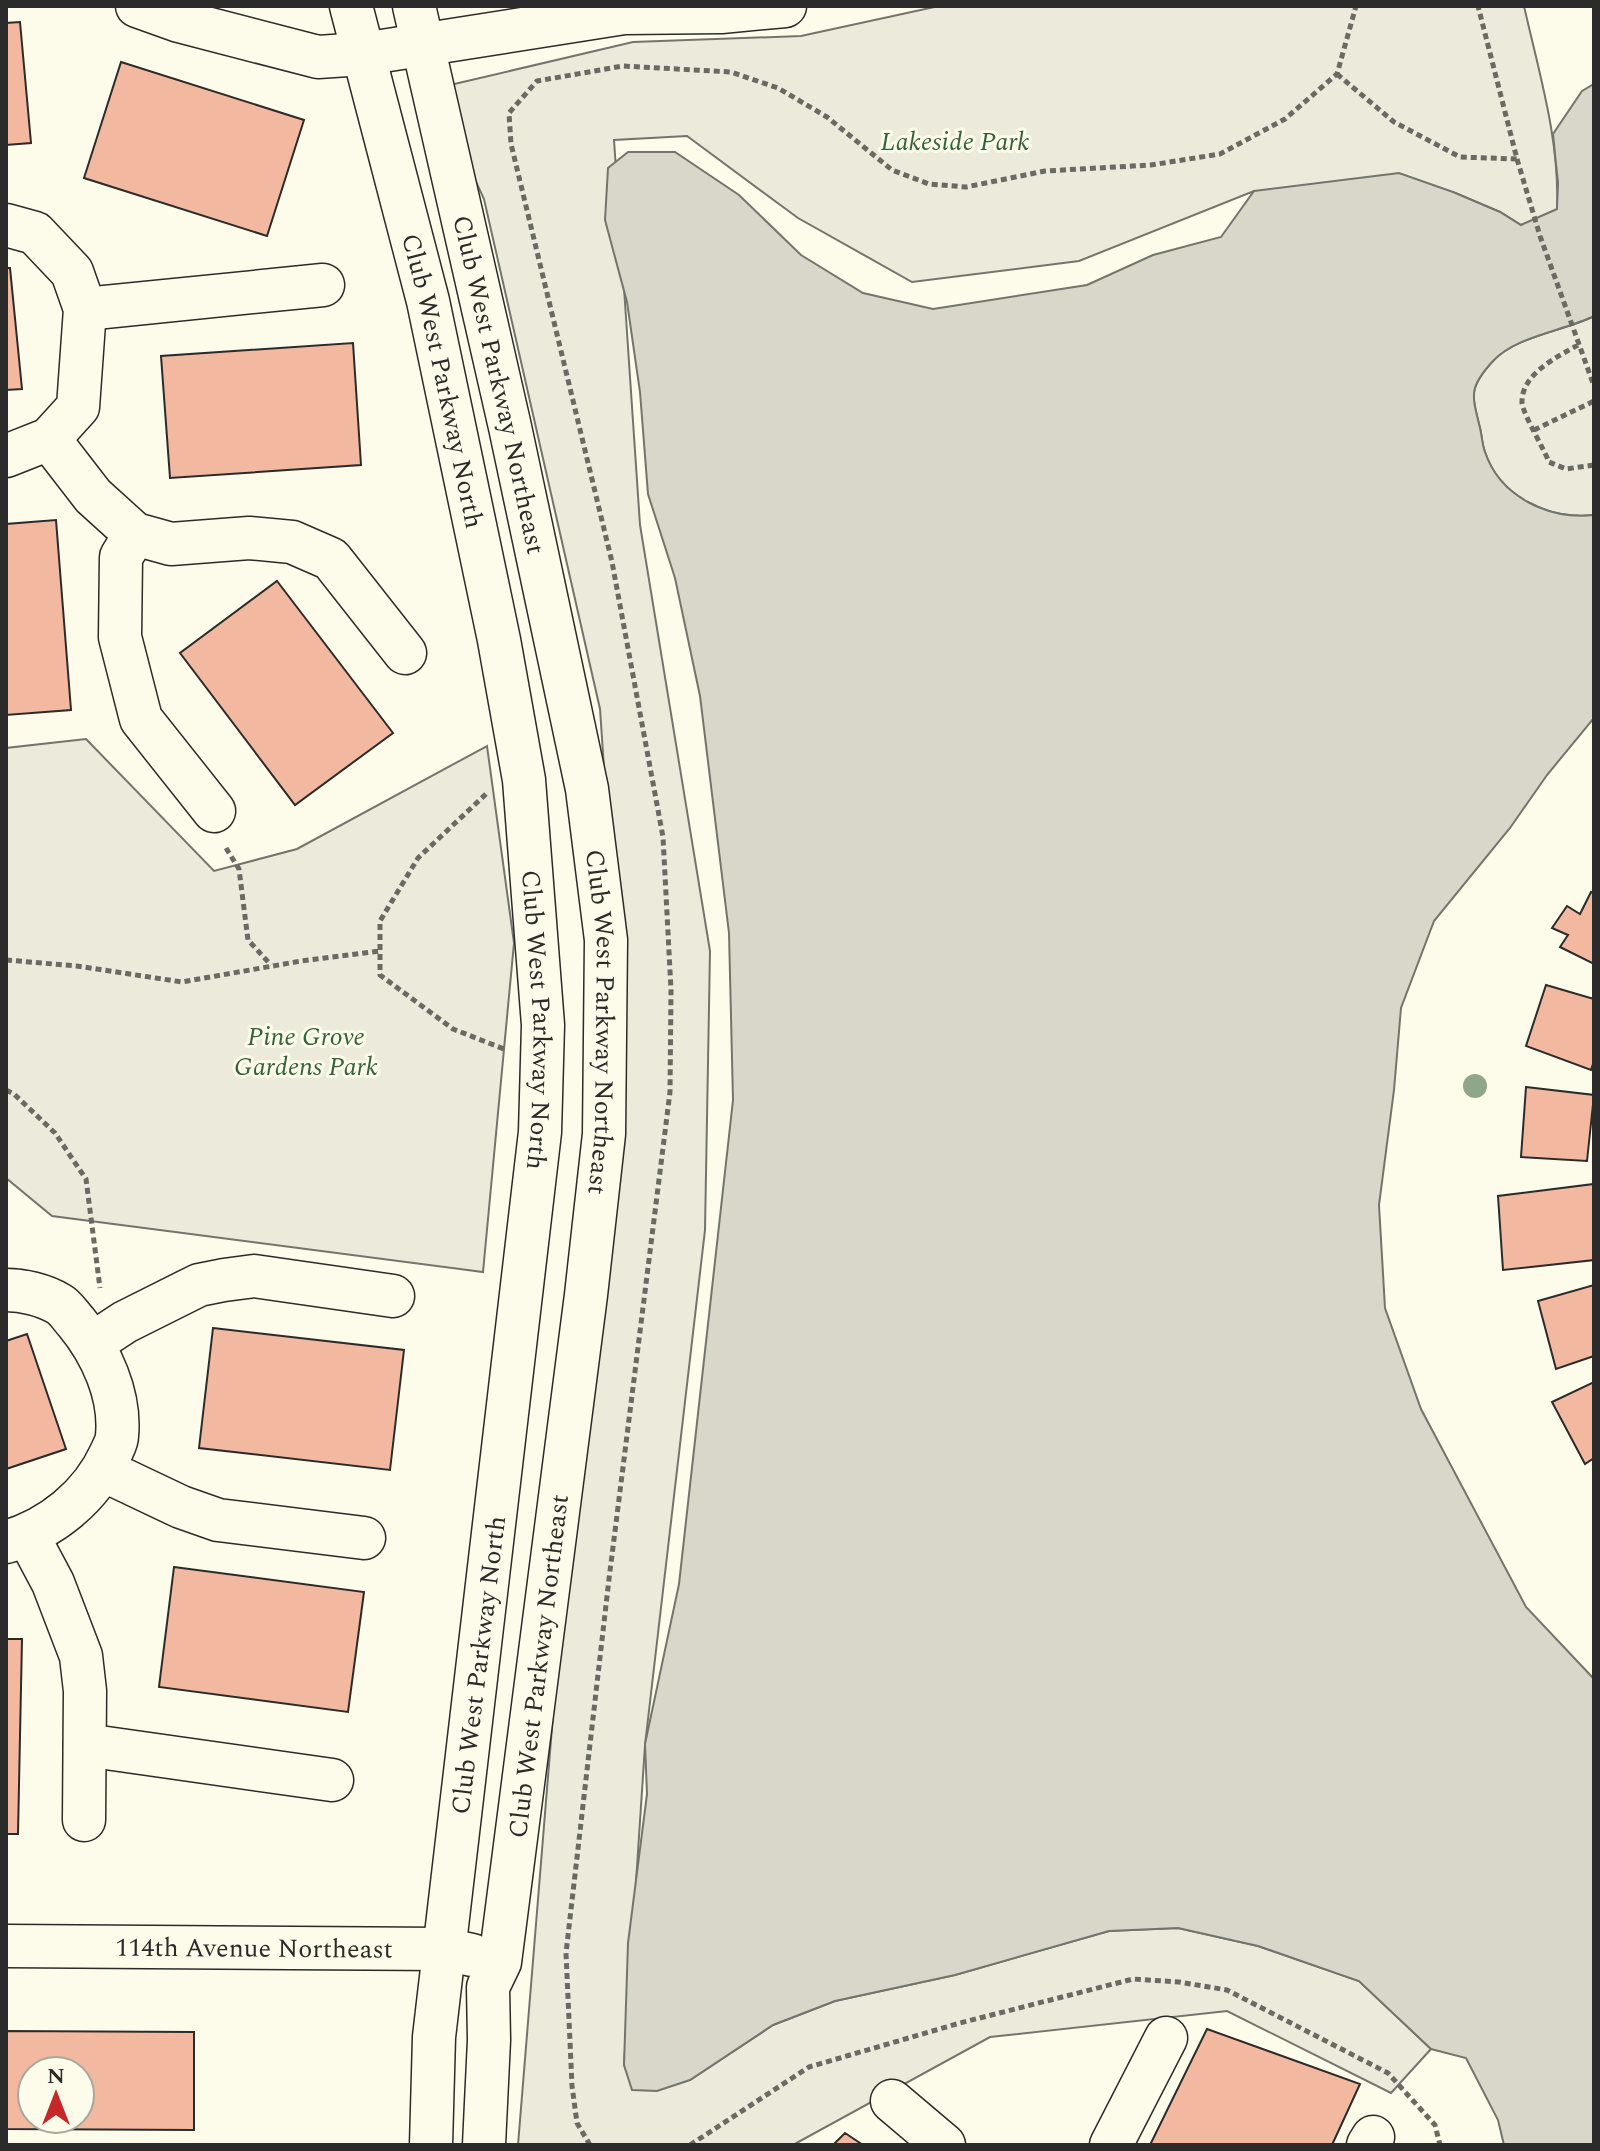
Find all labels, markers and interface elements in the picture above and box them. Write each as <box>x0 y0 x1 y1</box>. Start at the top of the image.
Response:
park label: Lakeside Park <box>880 122 1030 162</box>
street label: Club West Parkway Northeast <box>441 211 556 558</box>
street label: Club West Parkway North <box>390 229 494 532</box>
street label: Club West Parkway Northeast <box>574 847 625 1197</box>
street label: Club West Parkway North <box>510 868 562 1172</box>
park label: Pine Grove Gardens Park <box>234 1017 378 1087</box>
street label: Club West Parkway Northeast <box>498 1492 580 1840</box>
street label: Club West Parkway North <box>441 1513 517 1817</box>
street label: 114th Avenue Northeast <box>115 1928 393 1970</box>
north arrow <box>16 2055 96 2135</box>
text: N <box>47 2060 65 2093</box>

